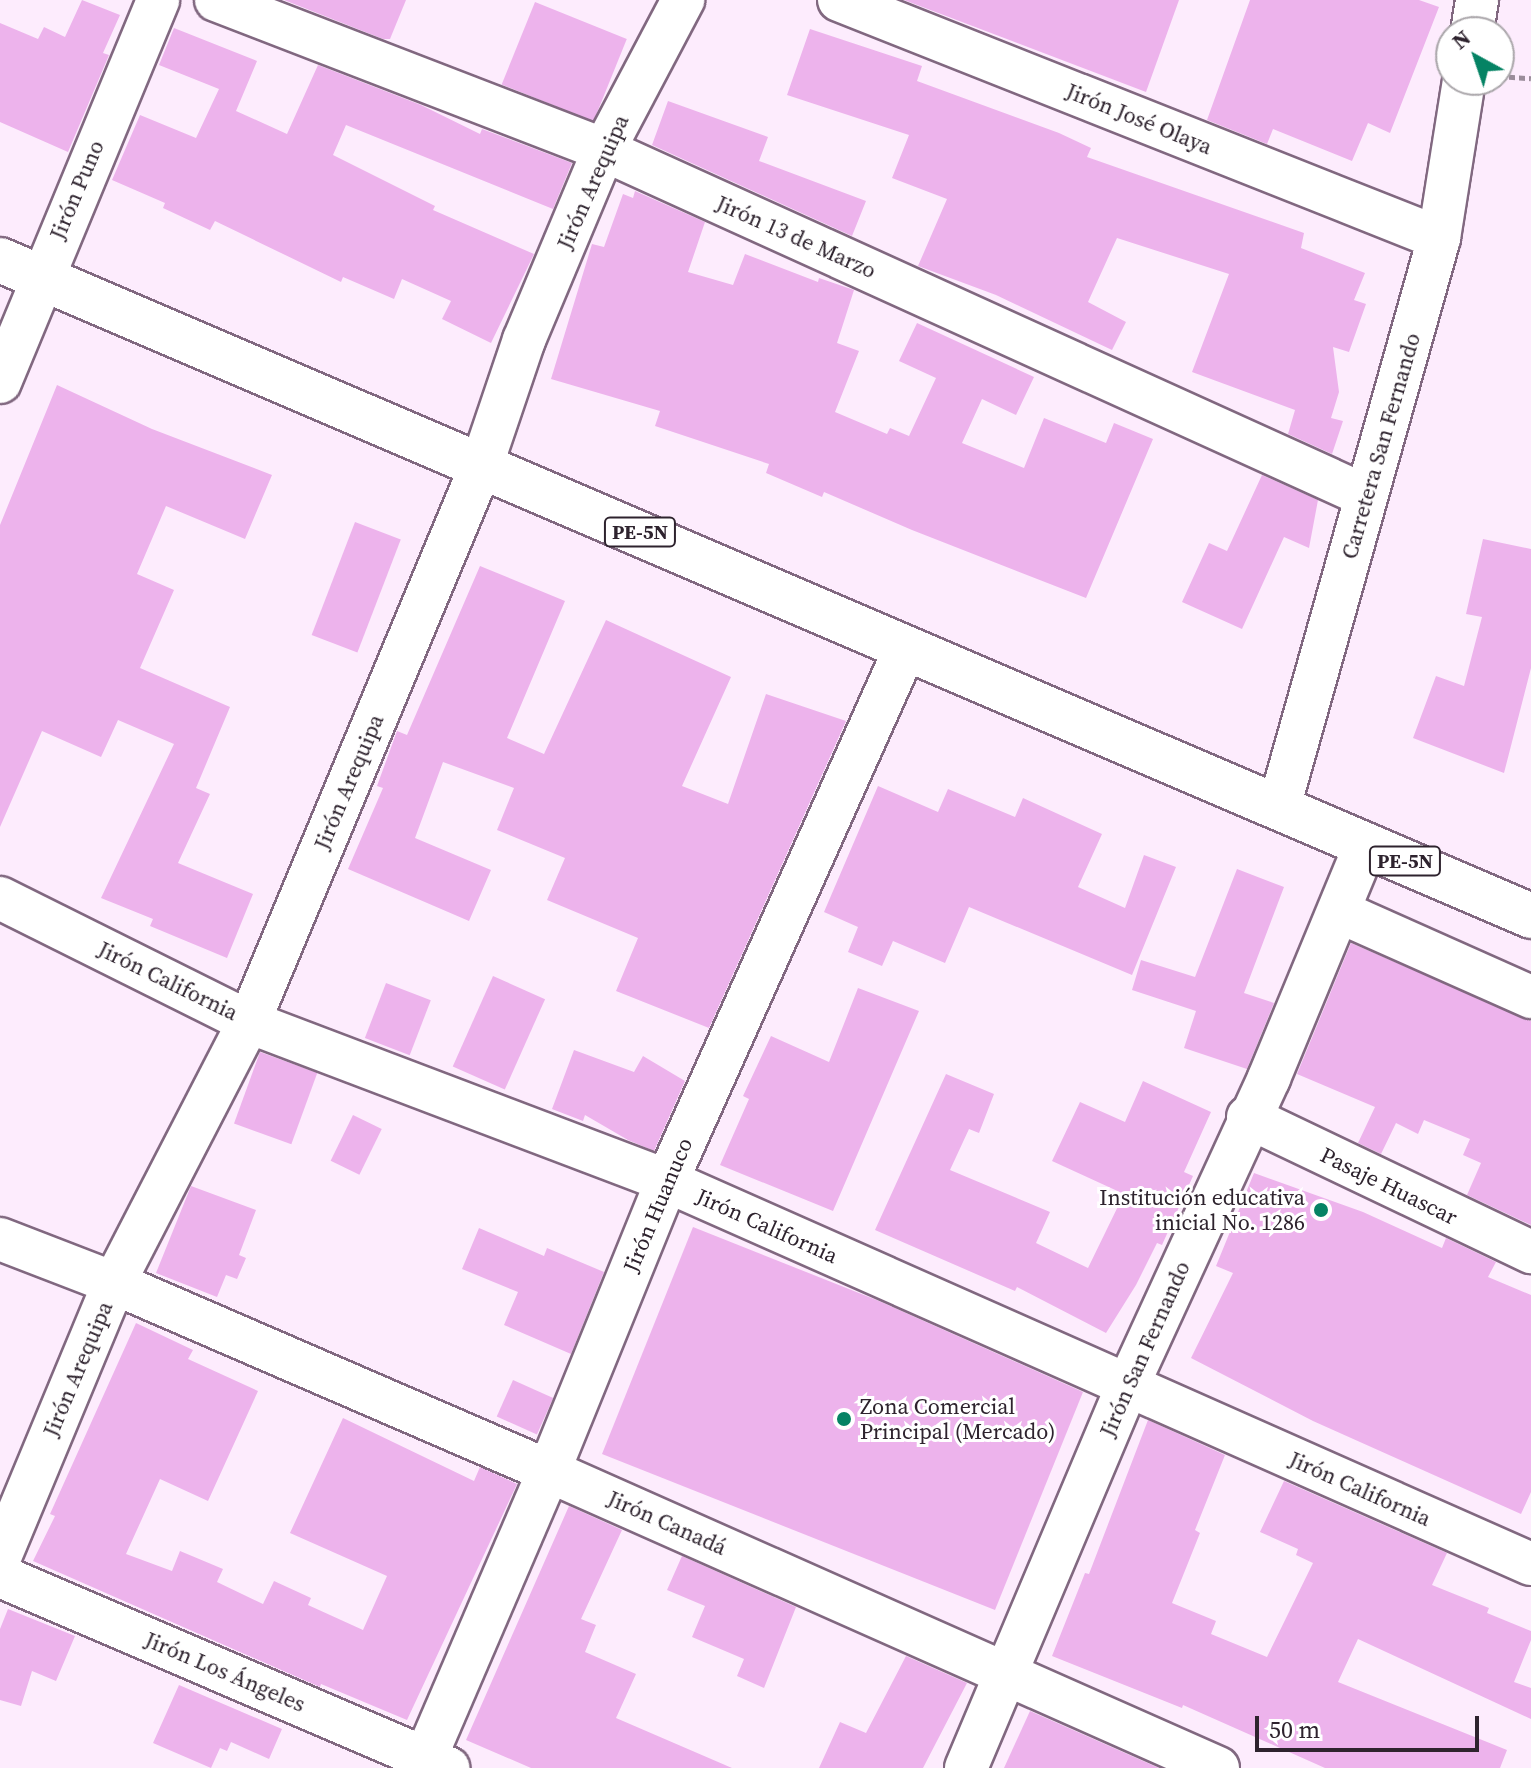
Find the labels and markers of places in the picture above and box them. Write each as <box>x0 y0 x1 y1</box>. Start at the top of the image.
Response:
place label: Institución educativa inicial No. 1286 <box>1099 1184 1305 1236</box>
marker: Institución educativa inicial No. 1286 <box>1312 1201 1330 1219</box>
place label: Zona Comercial Principal (Mercado) <box>860 1393 1056 1444</box>
marker: Zona Comercial Principal (Mercado) <box>835 1410 853 1428</box>

